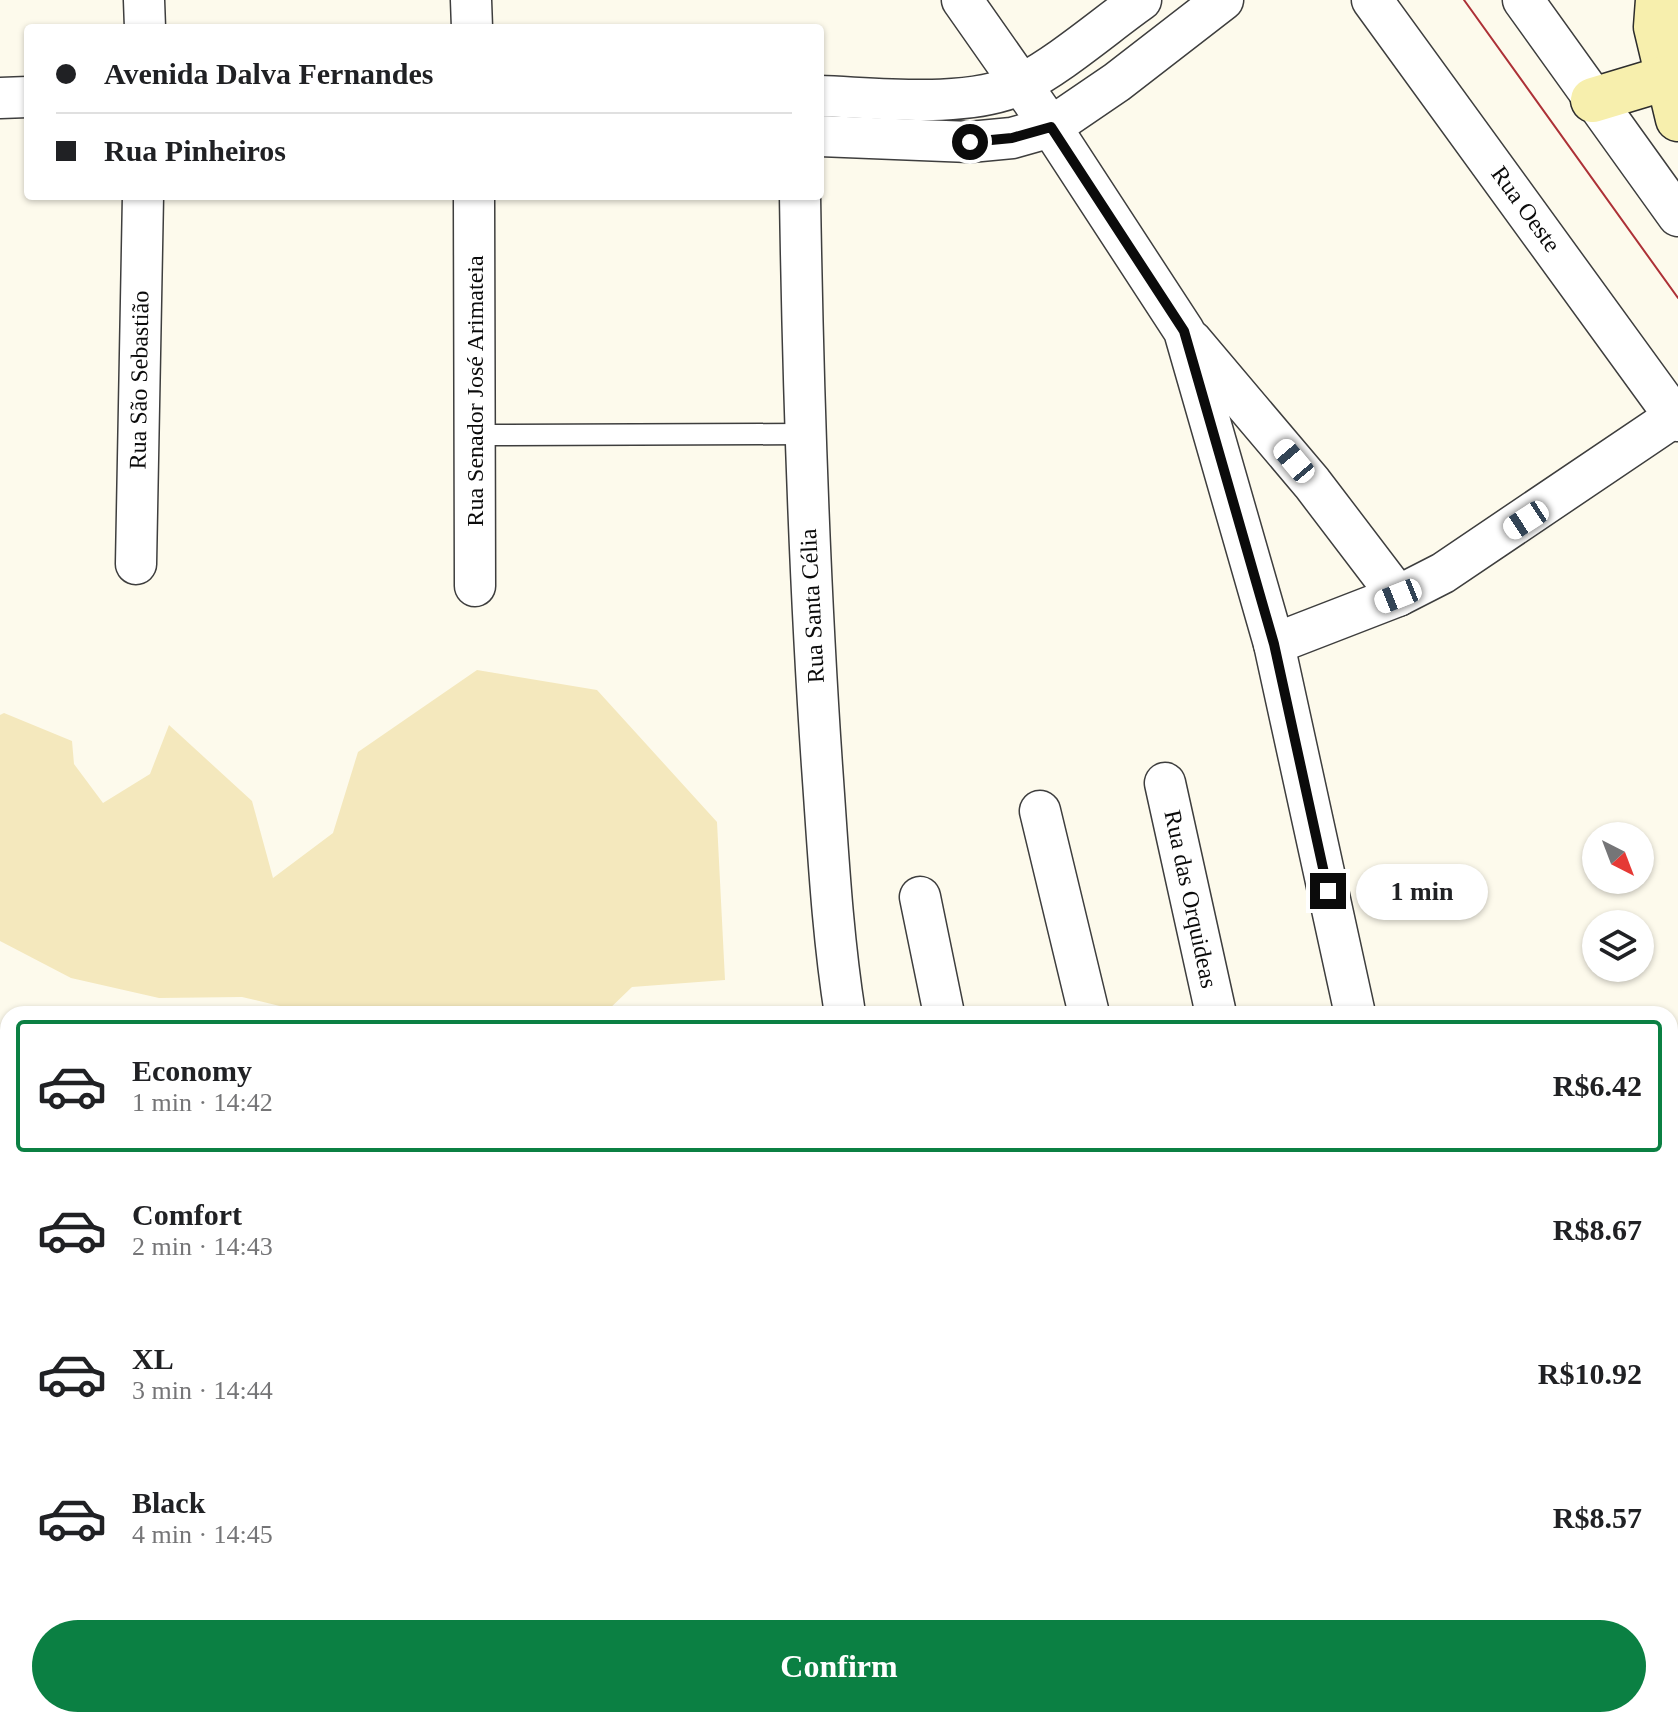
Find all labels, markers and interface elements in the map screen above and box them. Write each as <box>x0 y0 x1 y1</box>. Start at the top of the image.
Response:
text: Avenida Dalva Fernandes <box>104 57 433 90</box>
route start <box>952 124 988 160</box>
text: Rua Pinheiros <box>104 134 286 167</box>
street label: Rua Oeste <box>1486 161 1566 257</box>
street label: Rua Senador José Arimateia <box>462 255 488 527</box>
street label: Rua São Sebastião <box>124 290 154 470</box>
car <box>1269 435 1319 487</box>
car <box>1499 497 1553 543</box>
street label: Rua Santa Célia <box>795 528 829 684</box>
car <box>1371 576 1425 616</box>
street label: Rua das Orquideas <box>1159 808 1223 990</box>
north arrow <box>1582 822 1654 894</box>
map controls <box>1582 822 1654 982</box>
callout: 1 min <box>1356 863 1488 919</box>
route end <box>1310 873 1346 909</box>
text: 1 min <box>1391 877 1453 906</box>
button: layers <box>1582 910 1654 982</box>
icon: car <box>36 1050 108 1122</box>
text: Economy <box>132 1054 252 1087</box>
text: R$6.42 <box>1553 1069 1642 1102</box>
text: 1 min · 14:42 <box>132 1088 273 1117</box>
icon: car <box>36 1194 108 1266</box>
text: Comfort <box>132 1198 242 1231</box>
text: R$8.67 <box>1553 1213 1642 1246</box>
text: 2 min · 14:43 <box>132 1232 273 1261</box>
icon: car <box>36 1338 108 1410</box>
text: XL <box>132 1342 174 1375</box>
text: R$10.92 <box>1538 1357 1642 1390</box>
text: 3 min · 14:44 <box>132 1376 273 1405</box>
icon: car <box>36 1482 108 1554</box>
text: Black <box>132 1486 205 1519</box>
text: R$8.57 <box>1553 1501 1642 1534</box>
text: 4 min · 14:45 <box>132 1520 273 1549</box>
button: Confirm <box>32 1620 1646 1712</box>

